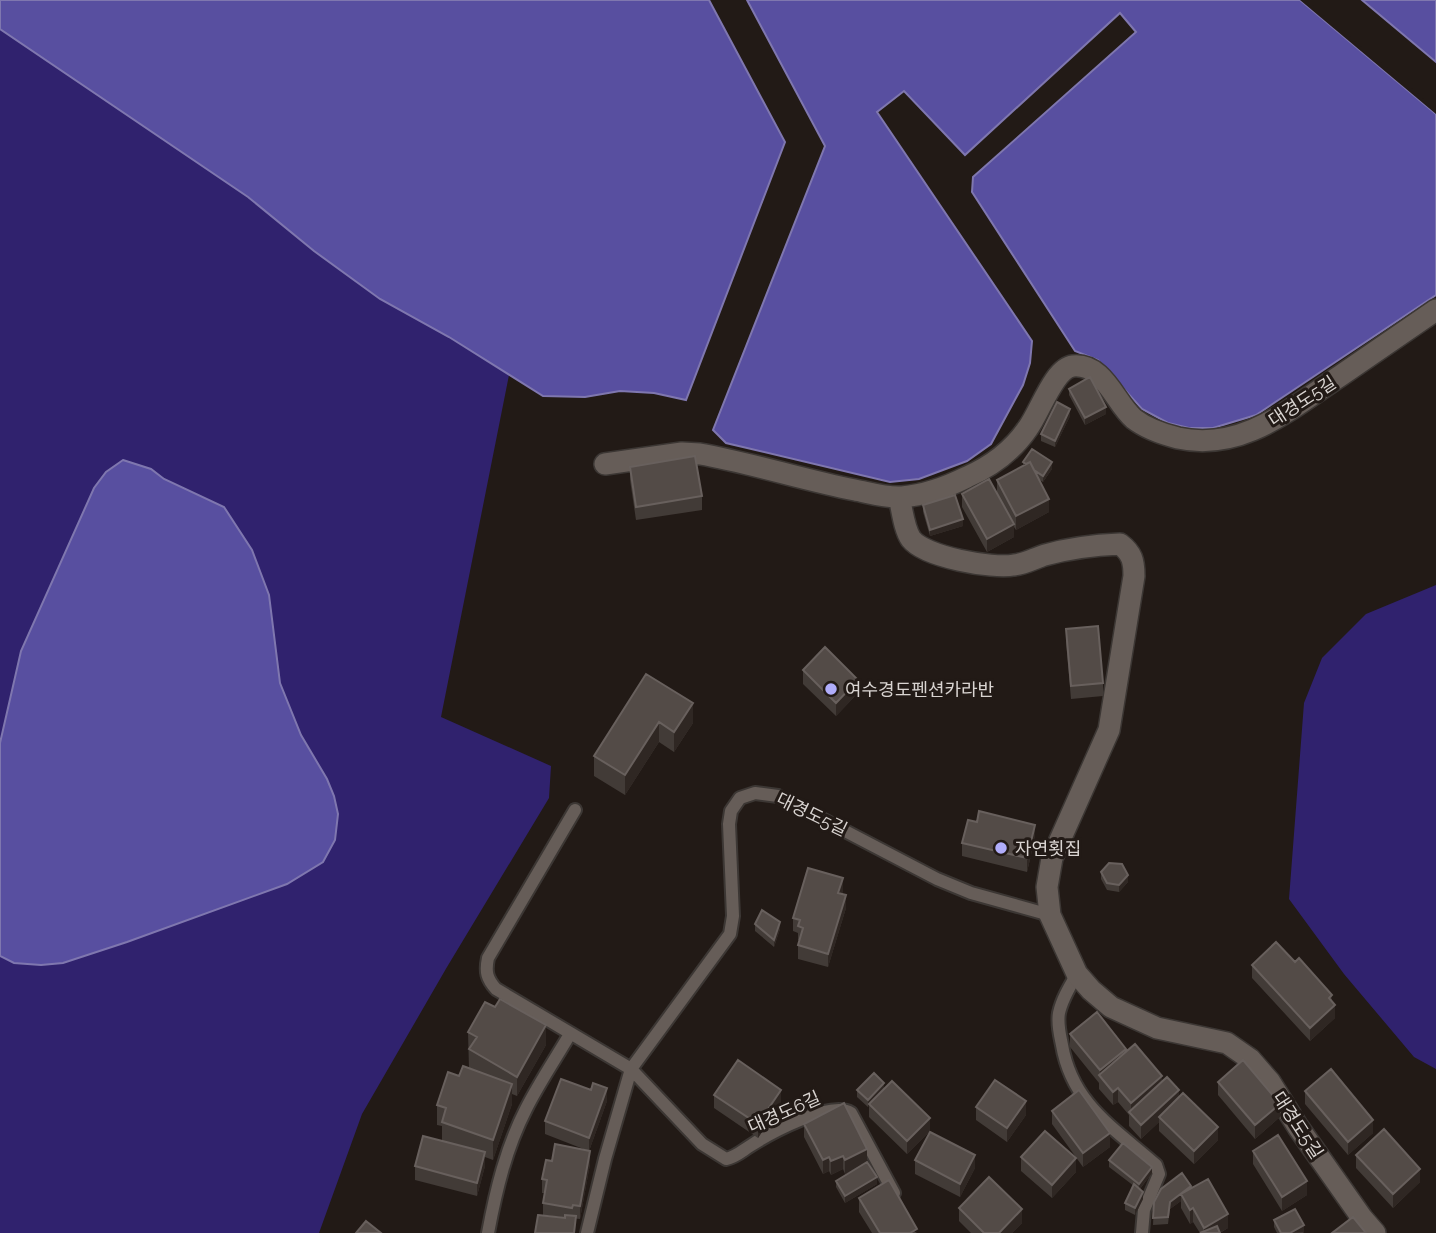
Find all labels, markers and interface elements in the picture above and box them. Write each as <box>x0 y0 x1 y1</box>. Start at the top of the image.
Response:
street label: 대경도5길 <box>1264 371 1340 431</box>
place label: 여수경도펜션카라반 <box>845 679 994 700</box>
marker: 여수경도펜션카라반 <box>823 681 839 697</box>
street label: 대경도5길 <box>773 788 851 840</box>
place label: 자연횟집 <box>1015 838 1081 859</box>
marker: 자연횟집 <box>993 840 1009 856</box>
street label: 대경도6길 <box>745 1087 823 1137</box>
street label: 대경도5길 <box>1268 1087 1328 1163</box>

